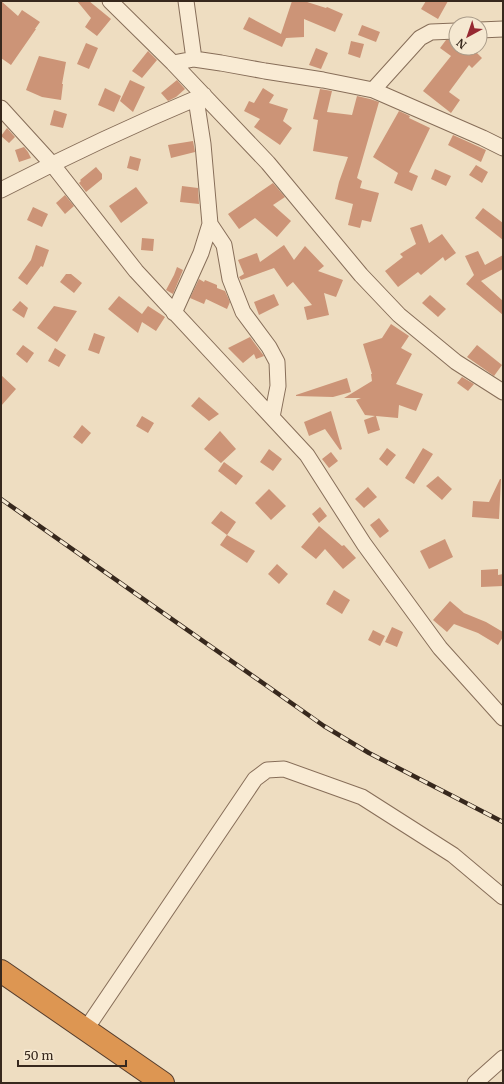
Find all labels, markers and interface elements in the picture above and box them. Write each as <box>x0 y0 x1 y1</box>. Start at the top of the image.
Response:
north arrow <box>448 16 488 56</box>
text: N <box>454 35 469 52</box>
scale bar <box>18 1042 126 1068</box>
text: 50 m <box>24 1048 53 1063</box>

